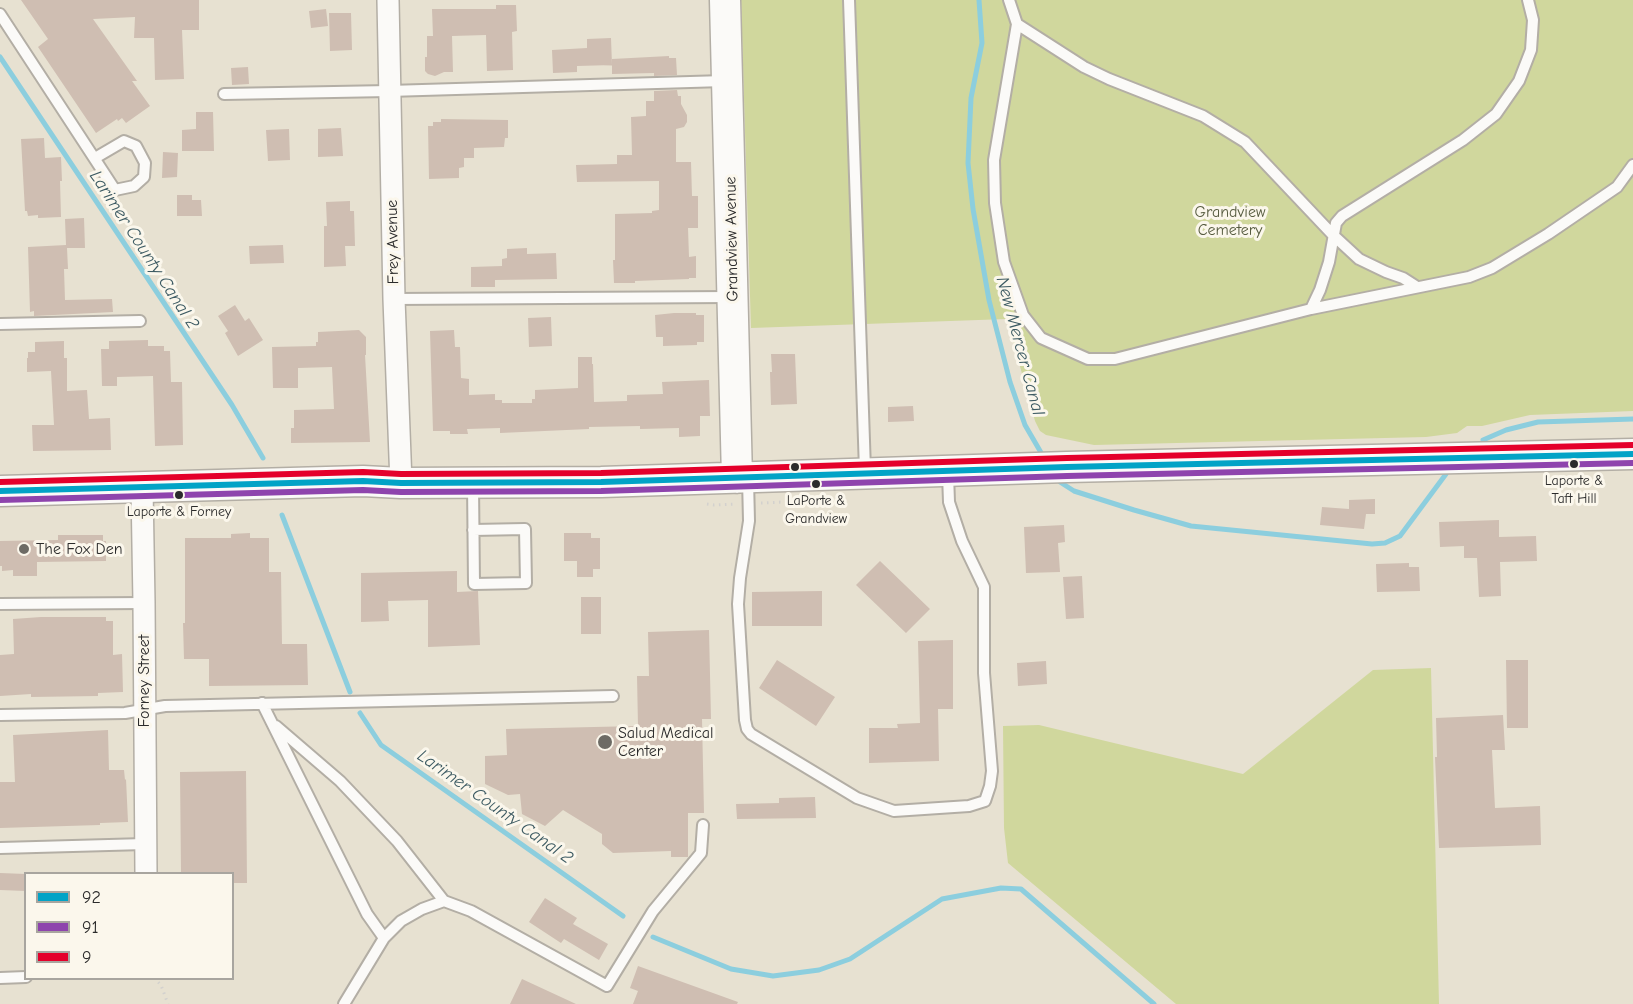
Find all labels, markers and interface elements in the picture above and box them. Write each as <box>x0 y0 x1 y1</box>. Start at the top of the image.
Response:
water label: Larimer County Canal 2 <box>85 167 203 333</box>
street label: Grandview Avenue <box>721 176 743 302</box>
street label: Frey Avenue <box>383 200 403 284</box>
park label: Grandview Cemetery <box>1195 202 1265 240</box>
water label: New Mercer Canal <box>991 274 1049 418</box>
marker: Laporte & Taft Hill <box>1568 458 1580 470</box>
unlabelled marker <box>789 461 801 473</box>
place label: Laporte & Taft Hill <box>1545 473 1603 506</box>
marker: LaPorte & Grandview <box>810 478 822 490</box>
marker: Laporte & Forney <box>173 489 185 501</box>
place label: LaPorte & Grandview <box>785 493 847 526</box>
place label: Laporte & Forney <box>127 504 231 520</box>
place label: The Fox Den <box>36 539 123 559</box>
marker: The Fox Den <box>17 542 31 556</box>
street label: Forney Street <box>134 635 154 727</box>
place label: Salud Medical Center <box>618 723 714 761</box>
marker: Salud Medical Center <box>596 733 614 751</box>
water label: Larimer County Canal 2 <box>413 745 577 869</box>
legend <box>24 872 234 980</box>
text: 92 <box>82 887 101 908</box>
text: 91 <box>82 917 99 938</box>
text: 9 <box>82 947 92 968</box>

